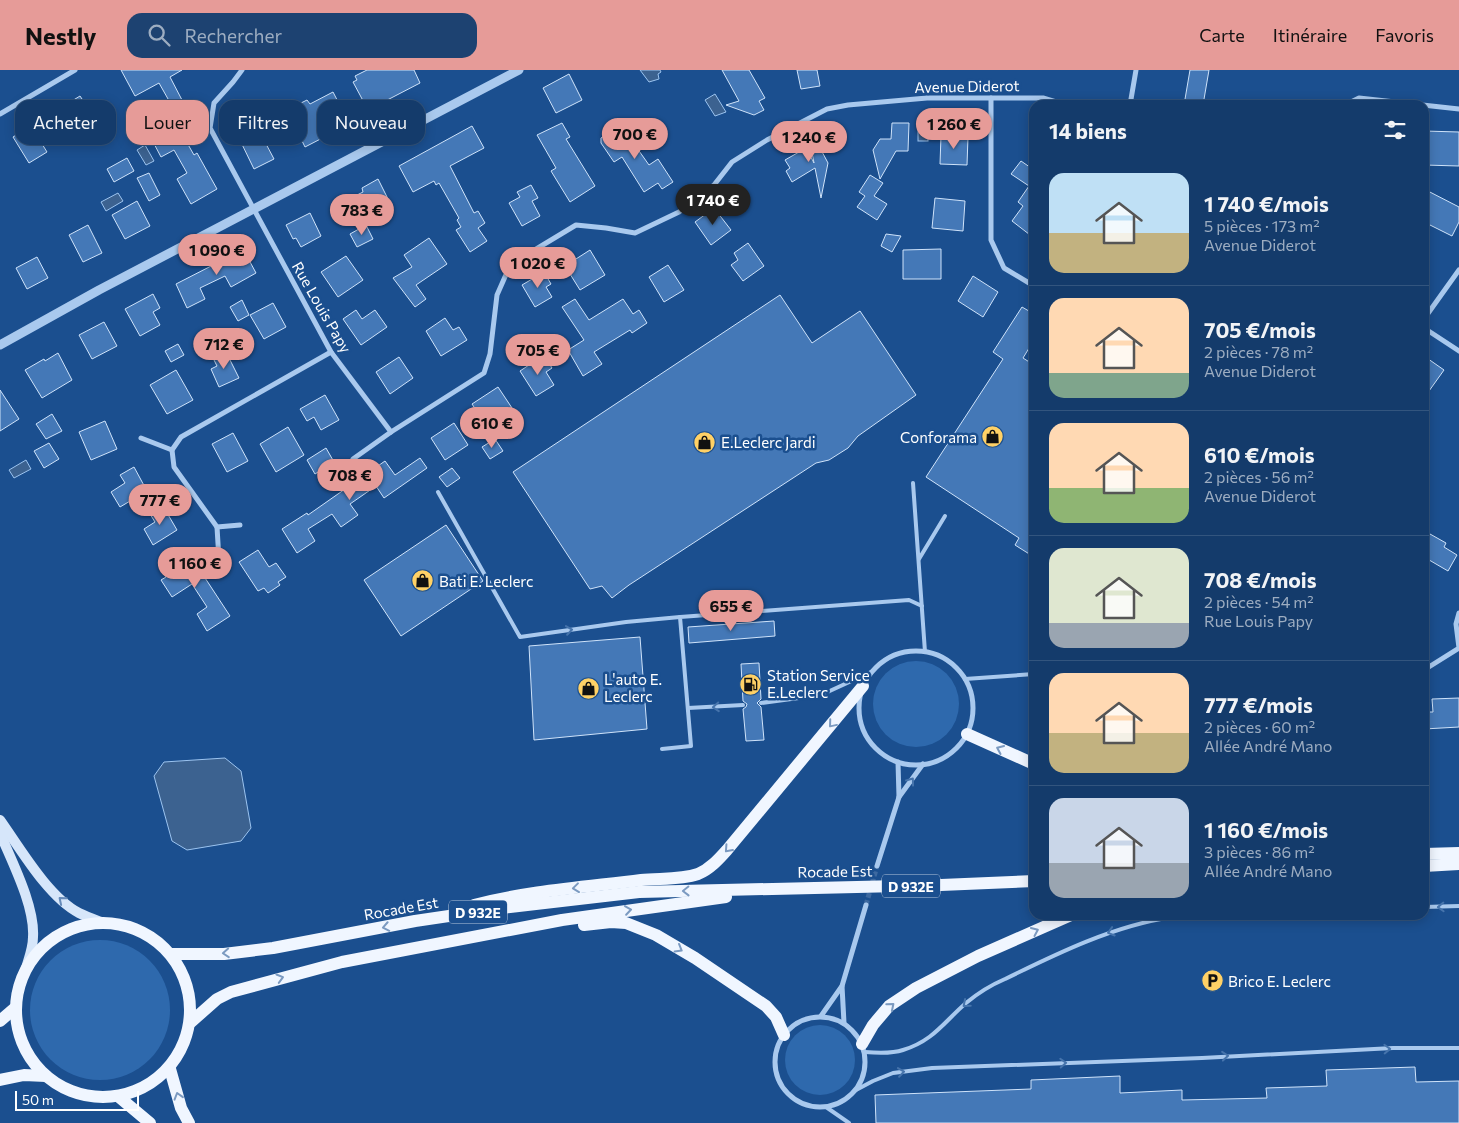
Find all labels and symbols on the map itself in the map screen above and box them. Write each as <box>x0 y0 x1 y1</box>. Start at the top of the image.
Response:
street label: Avenue Diderot <box>914 76 1020 96</box>
pin: 1 260 € <box>908 108 1000 150</box>
pin: 700 € <box>600 118 670 160</box>
pin: 1 240 € <box>763 121 855 163</box>
pin: 1 740 € <box>667 184 759 226</box>
pin: 783 € <box>327 194 397 236</box>
pin: 1 090 € <box>171 234 263 276</box>
pin: 1 020 € <box>492 246 584 289</box>
street label: Rue Louis Papy <box>289 258 355 356</box>
pin: 712 € <box>189 328 259 370</box>
pin: 705 € <box>503 334 573 376</box>
pin: 610 € <box>457 406 527 449</box>
shop icon: Conforama <box>981 425 1005 449</box>
place label: Conforama <box>900 428 977 446</box>
shop icon: E.Leclerc Jardi <box>693 430 717 454</box>
place label: E.Leclerc Jardi <box>721 433 816 451</box>
pin: 708 € <box>315 458 385 501</box>
pin: 777 € <box>125 484 195 526</box>
pin: 1 160 € <box>149 546 241 589</box>
shop icon: Bati E. Leclerc <box>411 569 435 593</box>
place label: Bati E. Leclerc <box>439 572 534 590</box>
pin: 655 € <box>696 590 766 632</box>
one-way arrow <box>565 625 573 636</box>
place label: Station Service E.Leclerc <box>767 666 870 701</box>
place label: L'auto E. Leclerc <box>604 670 662 705</box>
fuel station icon: Station Service E.Leclerc <box>739 672 763 696</box>
shop icon: L'auto E. Leclerc <box>576 676 600 700</box>
one-way arrow <box>711 701 719 712</box>
one-way arrow <box>828 718 837 727</box>
one-way arrow <box>996 744 1005 755</box>
one-way arrow <box>905 777 914 787</box>
one-way arrow <box>725 843 734 852</box>
street label: Rocade Est <box>797 861 873 881</box>
road number: D 932E <box>882 874 940 898</box>
one-way arrow <box>572 882 580 893</box>
one-way arrow <box>682 886 690 896</box>
street label: Rocade Est <box>362 893 440 923</box>
one-way arrow <box>58 897 67 906</box>
road number: D 932E <box>449 900 507 924</box>
one-way arrow <box>1437 901 1445 912</box>
one-way arrow <box>623 906 632 916</box>
one-way arrow <box>382 921 391 932</box>
one-way arrow <box>1030 926 1039 937</box>
one-way arrow <box>1107 926 1115 936</box>
one-way arrow <box>674 943 683 953</box>
one-way arrow <box>222 948 230 959</box>
parking icon: Brico E. Leclerc <box>1200 969 1224 993</box>
place label: Brico E. Leclerc <box>1228 972 1331 990</box>
one-way arrow <box>275 973 284 984</box>
one-way arrow <box>963 998 972 1007</box>
one-way arrow <box>886 1002 895 1011</box>
one-way arrow <box>1384 1043 1392 1054</box>
one-way arrow <box>1221 1051 1229 1062</box>
one-way arrow <box>1059 1058 1067 1069</box>
one-way arrow <box>896 1068 905 1078</box>
scale bar <box>15 1088 139 1111</box>
one-way arrow <box>173 1093 183 1101</box>

